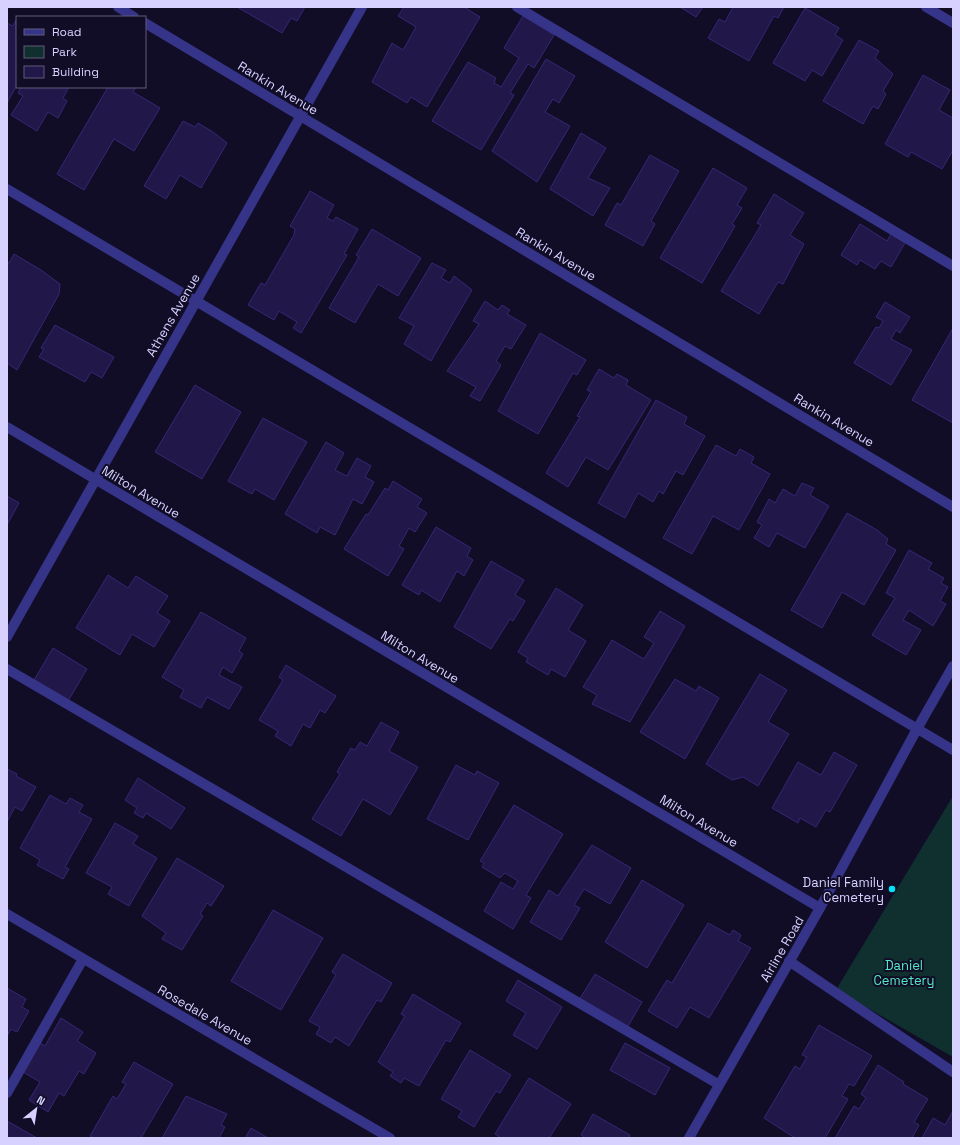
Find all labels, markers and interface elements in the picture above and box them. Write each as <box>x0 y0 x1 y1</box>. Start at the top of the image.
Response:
legend <box>16 16 146 88</box>
text: Road <box>52 24 81 40</box>
text: Park <box>52 44 77 60</box>
street label: Rankin Avenue <box>235 57 321 119</box>
text: Building <box>52 64 99 80</box>
street label: Rankin Avenue <box>513 223 599 285</box>
street label: Athens Avenue <box>142 270 204 360</box>
street label: Rankin Avenue <box>791 389 877 451</box>
street label: Milton Avenue <box>99 462 183 522</box>
street label: Milton Avenue <box>378 627 462 687</box>
street label: Milton Avenue <box>657 791 741 851</box>
place label: Daniel Family Cemetery <box>803 874 884 906</box>
marker: Daniel Family Cemetery <box>887 884 897 894</box>
street label: Airline Road <box>756 913 808 985</box>
park label: Daniel Cemetery <box>874 957 934 989</box>
street label: Rosedale Avenue <box>155 981 255 1049</box>
north arrow <box>16 1089 56 1129</box>
text: N <box>34 1092 48 1108</box>

